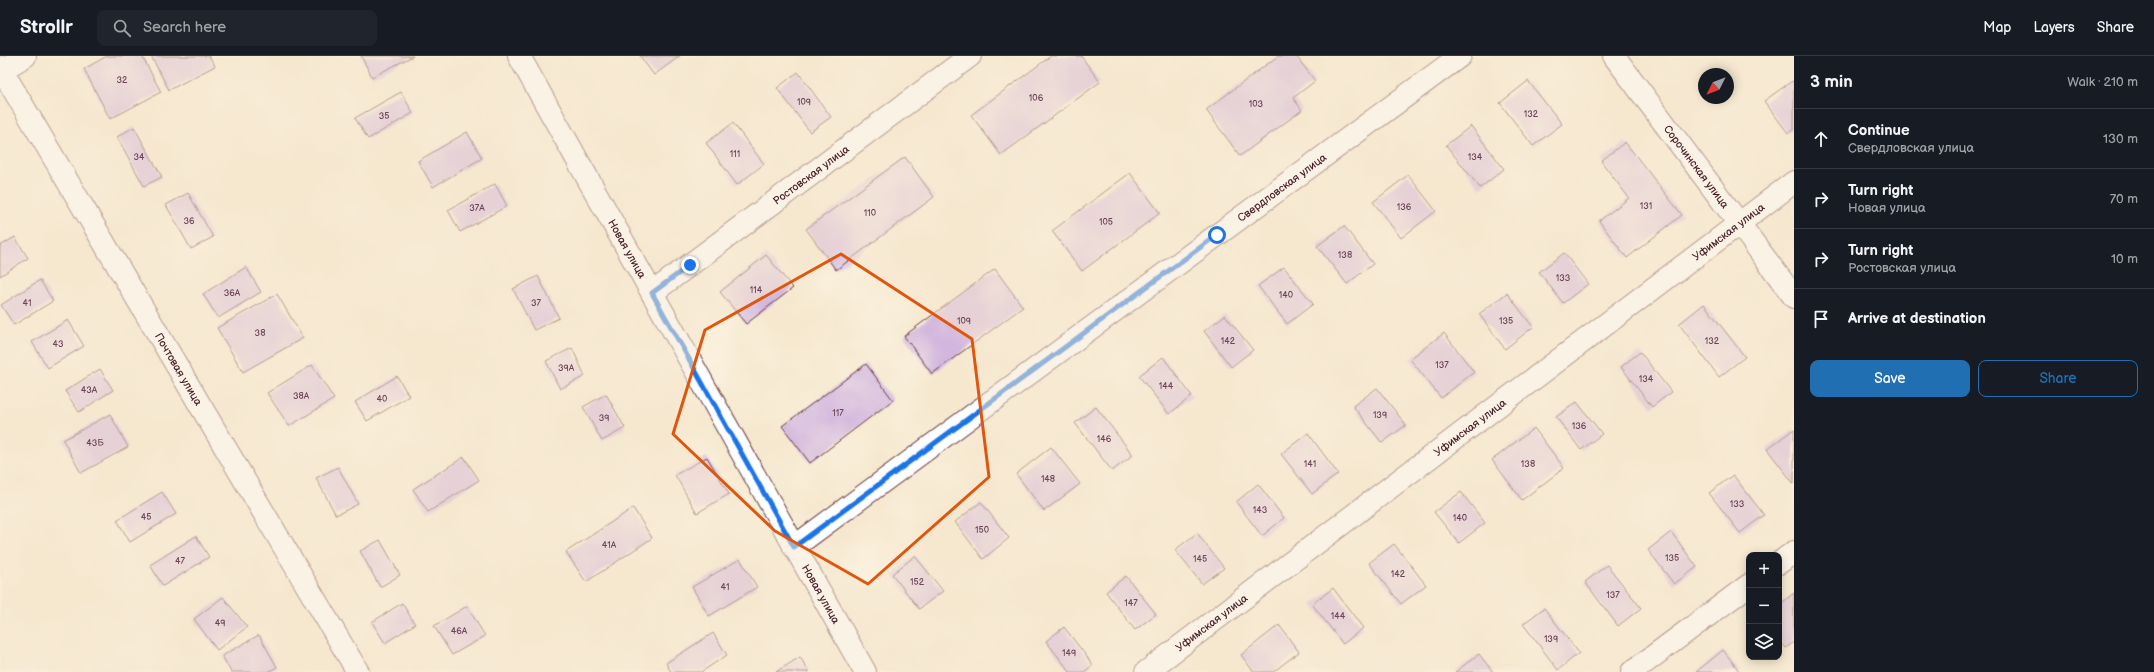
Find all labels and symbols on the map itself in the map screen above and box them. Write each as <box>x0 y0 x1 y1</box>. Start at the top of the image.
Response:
north arrow <box>1698 68 1734 104</box>
house number: 32 <box>117 75 128 86</box>
house number: 106 <box>1029 93 1044 104</box>
house number: 109 <box>797 97 811 108</box>
house number: 103 <box>1249 99 1264 110</box>
house number: 132 <box>1524 109 1539 120</box>
house number: 35 <box>379 111 389 122</box>
street label: Сорочинская улица <box>1661 123 1732 211</box>
street label: Ростовская улица <box>770 142 852 208</box>
house number: 111 <box>730 149 740 160</box>
street label: Свердловская улица <box>1235 151 1329 225</box>
house number: 34 <box>133 152 145 163</box>
house number: 134 <box>1468 152 1483 163</box>
street label: Уфимская улица <box>1690 200 1768 264</box>
house number: 131 <box>1640 201 1652 212</box>
house number: 136 <box>1397 202 1412 213</box>
house number: 37А <box>469 203 485 214</box>
house number: 110 <box>864 208 876 219</box>
house number: 36 <box>183 216 195 227</box>
street label: Новая улица <box>605 217 649 281</box>
house number: 105 <box>1099 217 1113 228</box>
route start <box>1208 226 1226 244</box>
house number: 138 <box>1338 250 1352 261</box>
route end <box>681 256 699 274</box>
house number: 133 <box>1556 273 1571 284</box>
house number: 114 <box>750 285 763 296</box>
house number: 36А <box>224 288 241 299</box>
house number: 140 <box>1279 290 1293 301</box>
house number: 41 <box>23 298 31 309</box>
house number: 37 <box>531 298 542 309</box>
house number: 109 <box>957 316 971 327</box>
house number: 135 <box>1499 316 1513 327</box>
house number: 38 <box>255 328 265 339</box>
street label: Почтовая улица <box>152 331 205 408</box>
house number: 142 <box>1221 336 1236 347</box>
house number: 132 <box>1705 336 1720 347</box>
house number: 43 <box>52 339 64 350</box>
house number: 137 <box>1435 360 1449 371</box>
house number: 39А <box>558 363 575 374</box>
house number: 134 <box>1639 374 1654 385</box>
house number: 144 <box>1159 381 1174 392</box>
house number: 43А <box>81 385 98 396</box>
house number: 38А <box>293 391 310 402</box>
house number: 40 <box>377 394 387 405</box>
street label: Уфимская улица <box>1432 396 1509 459</box>
house number: 117 <box>832 408 844 419</box>
house number: 139 <box>1373 410 1387 421</box>
house number: 39 <box>599 413 609 424</box>
house number: 136 <box>1572 421 1587 432</box>
house number: 146 <box>1097 434 1112 445</box>
house number: 43Б <box>86 438 104 449</box>
house number: 141 <box>1304 459 1316 470</box>
house number: 138 <box>1521 459 1535 470</box>
house number: 148 <box>1041 474 1055 485</box>
house number: 133 <box>1730 499 1745 510</box>
house number: 143 <box>1253 505 1268 516</box>
house number: 45 <box>141 512 151 523</box>
house number: 140 <box>1453 513 1467 524</box>
house number: 150 <box>975 525 989 536</box>
house number: 41А <box>602 540 617 551</box>
house number: 135 <box>1665 553 1679 564</box>
house number: 145 <box>1193 554 1207 565</box>
house number: 47 <box>175 556 186 567</box>
street label: Новая улица <box>799 562 843 626</box>
house number: 142 <box>1391 569 1406 580</box>
house number: 152 <box>910 577 925 588</box>
house number: 41 <box>721 582 729 593</box>
house number: 137 <box>1606 590 1620 601</box>
street label: Уфимская улица <box>1173 591 1251 654</box>
house number: 147 <box>1124 598 1138 609</box>
house number: 144 <box>1331 611 1346 622</box>
house number: 49 <box>215 618 225 629</box>
house number: 46А <box>451 626 468 637</box>
house number: 139 <box>1544 634 1558 645</box>
house number: 149 <box>1062 648 1076 659</box>

